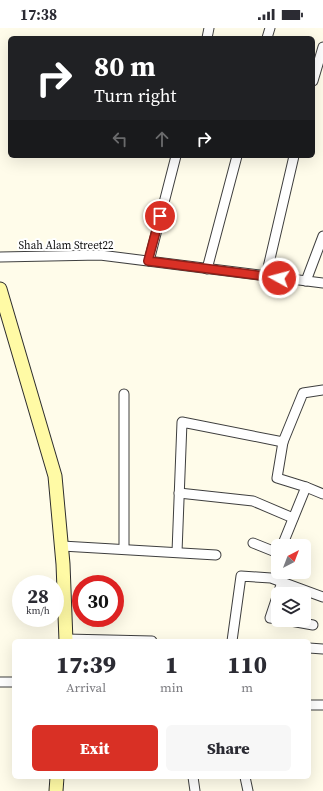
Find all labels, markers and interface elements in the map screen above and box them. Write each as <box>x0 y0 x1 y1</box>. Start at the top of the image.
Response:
text: 17:38 <box>20 4 57 25</box>
text: 80 m <box>94 47 156 85</box>
icon: right <box>28 52 80 104</box>
text: Turn right <box>94 83 176 108</box>
icon: left <box>109 128 131 150</box>
icon: ahead <box>151 128 173 150</box>
icon: right <box>193 128 215 150</box>
pin <box>143 199 177 233</box>
icon: arrive <box>149 205 171 227</box>
street label: Shah Alam Street22 <box>19 238 114 253</box>
position arrow <box>258 257 300 299</box>
north arrow <box>271 539 311 579</box>
map controls <box>271 539 311 627</box>
speed limit sign: 30 <box>72 575 124 627</box>
text: 28 <box>27 582 49 610</box>
button: layers <box>271 587 311 627</box>
text: km/h <box>26 604 50 617</box>
text: 17:39 <box>56 648 116 681</box>
text: 1 <box>165 648 178 681</box>
text: 110 <box>227 648 267 681</box>
text: Arrival <box>66 679 106 696</box>
text: min <box>160 679 183 696</box>
text: m <box>241 679 253 696</box>
button: Exit <box>32 725 158 771</box>
button: Share <box>166 725 291 771</box>

